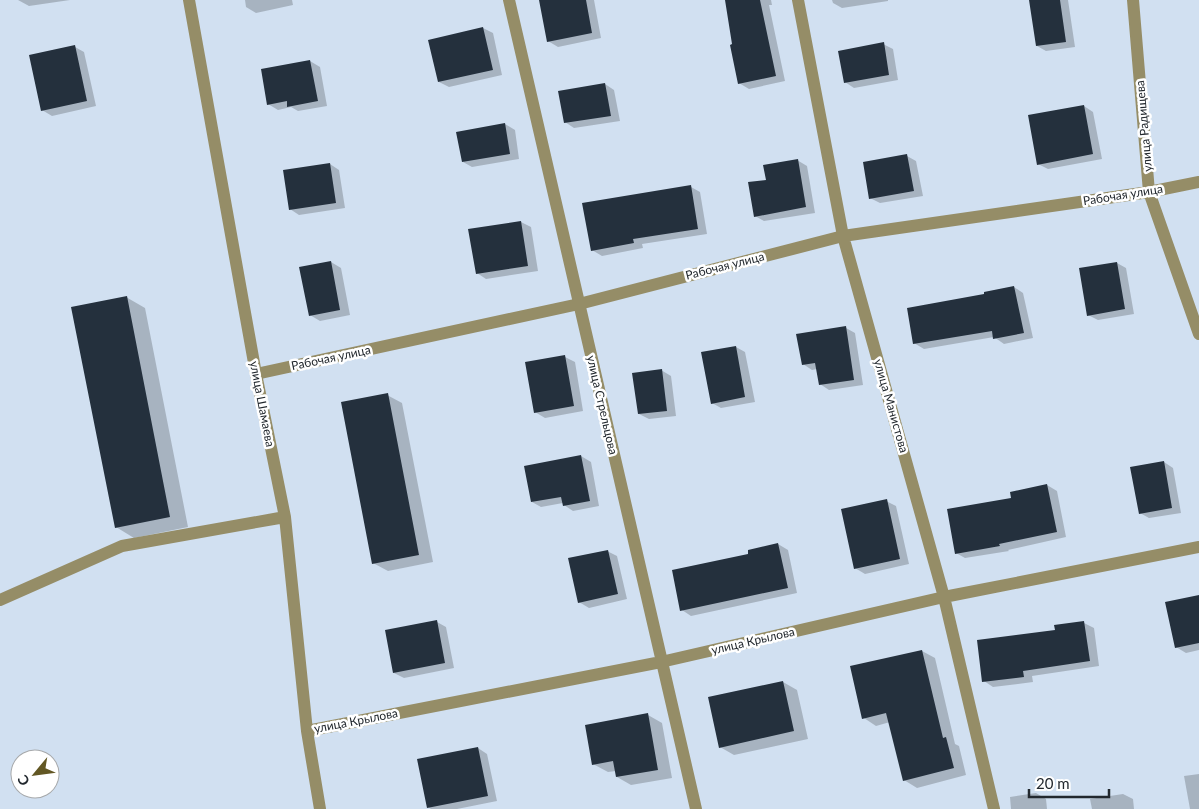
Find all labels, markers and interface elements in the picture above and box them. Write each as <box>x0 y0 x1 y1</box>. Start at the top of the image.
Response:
street label: улица Радищева <box>1132 80 1155 172</box>
street label: Рабочая улица <box>1082 181 1164 208</box>
street label: Рабочая улица <box>684 248 766 283</box>
street label: Рабочая улица <box>290 342 372 373</box>
street label: улица Стрельцова <box>584 354 621 456</box>
street label: улица Манистова <box>871 357 912 454</box>
street label: улица Шамаева <box>247 360 278 448</box>
street label: улица Крылова <box>710 624 796 657</box>
street label: улица Крылова <box>313 705 399 736</box>
north arrow <box>10 749 60 799</box>
scale bar <box>1029 766 1109 798</box>
text: С <box>13 772 33 789</box>
text: 20 m <box>1036 774 1070 792</box>

